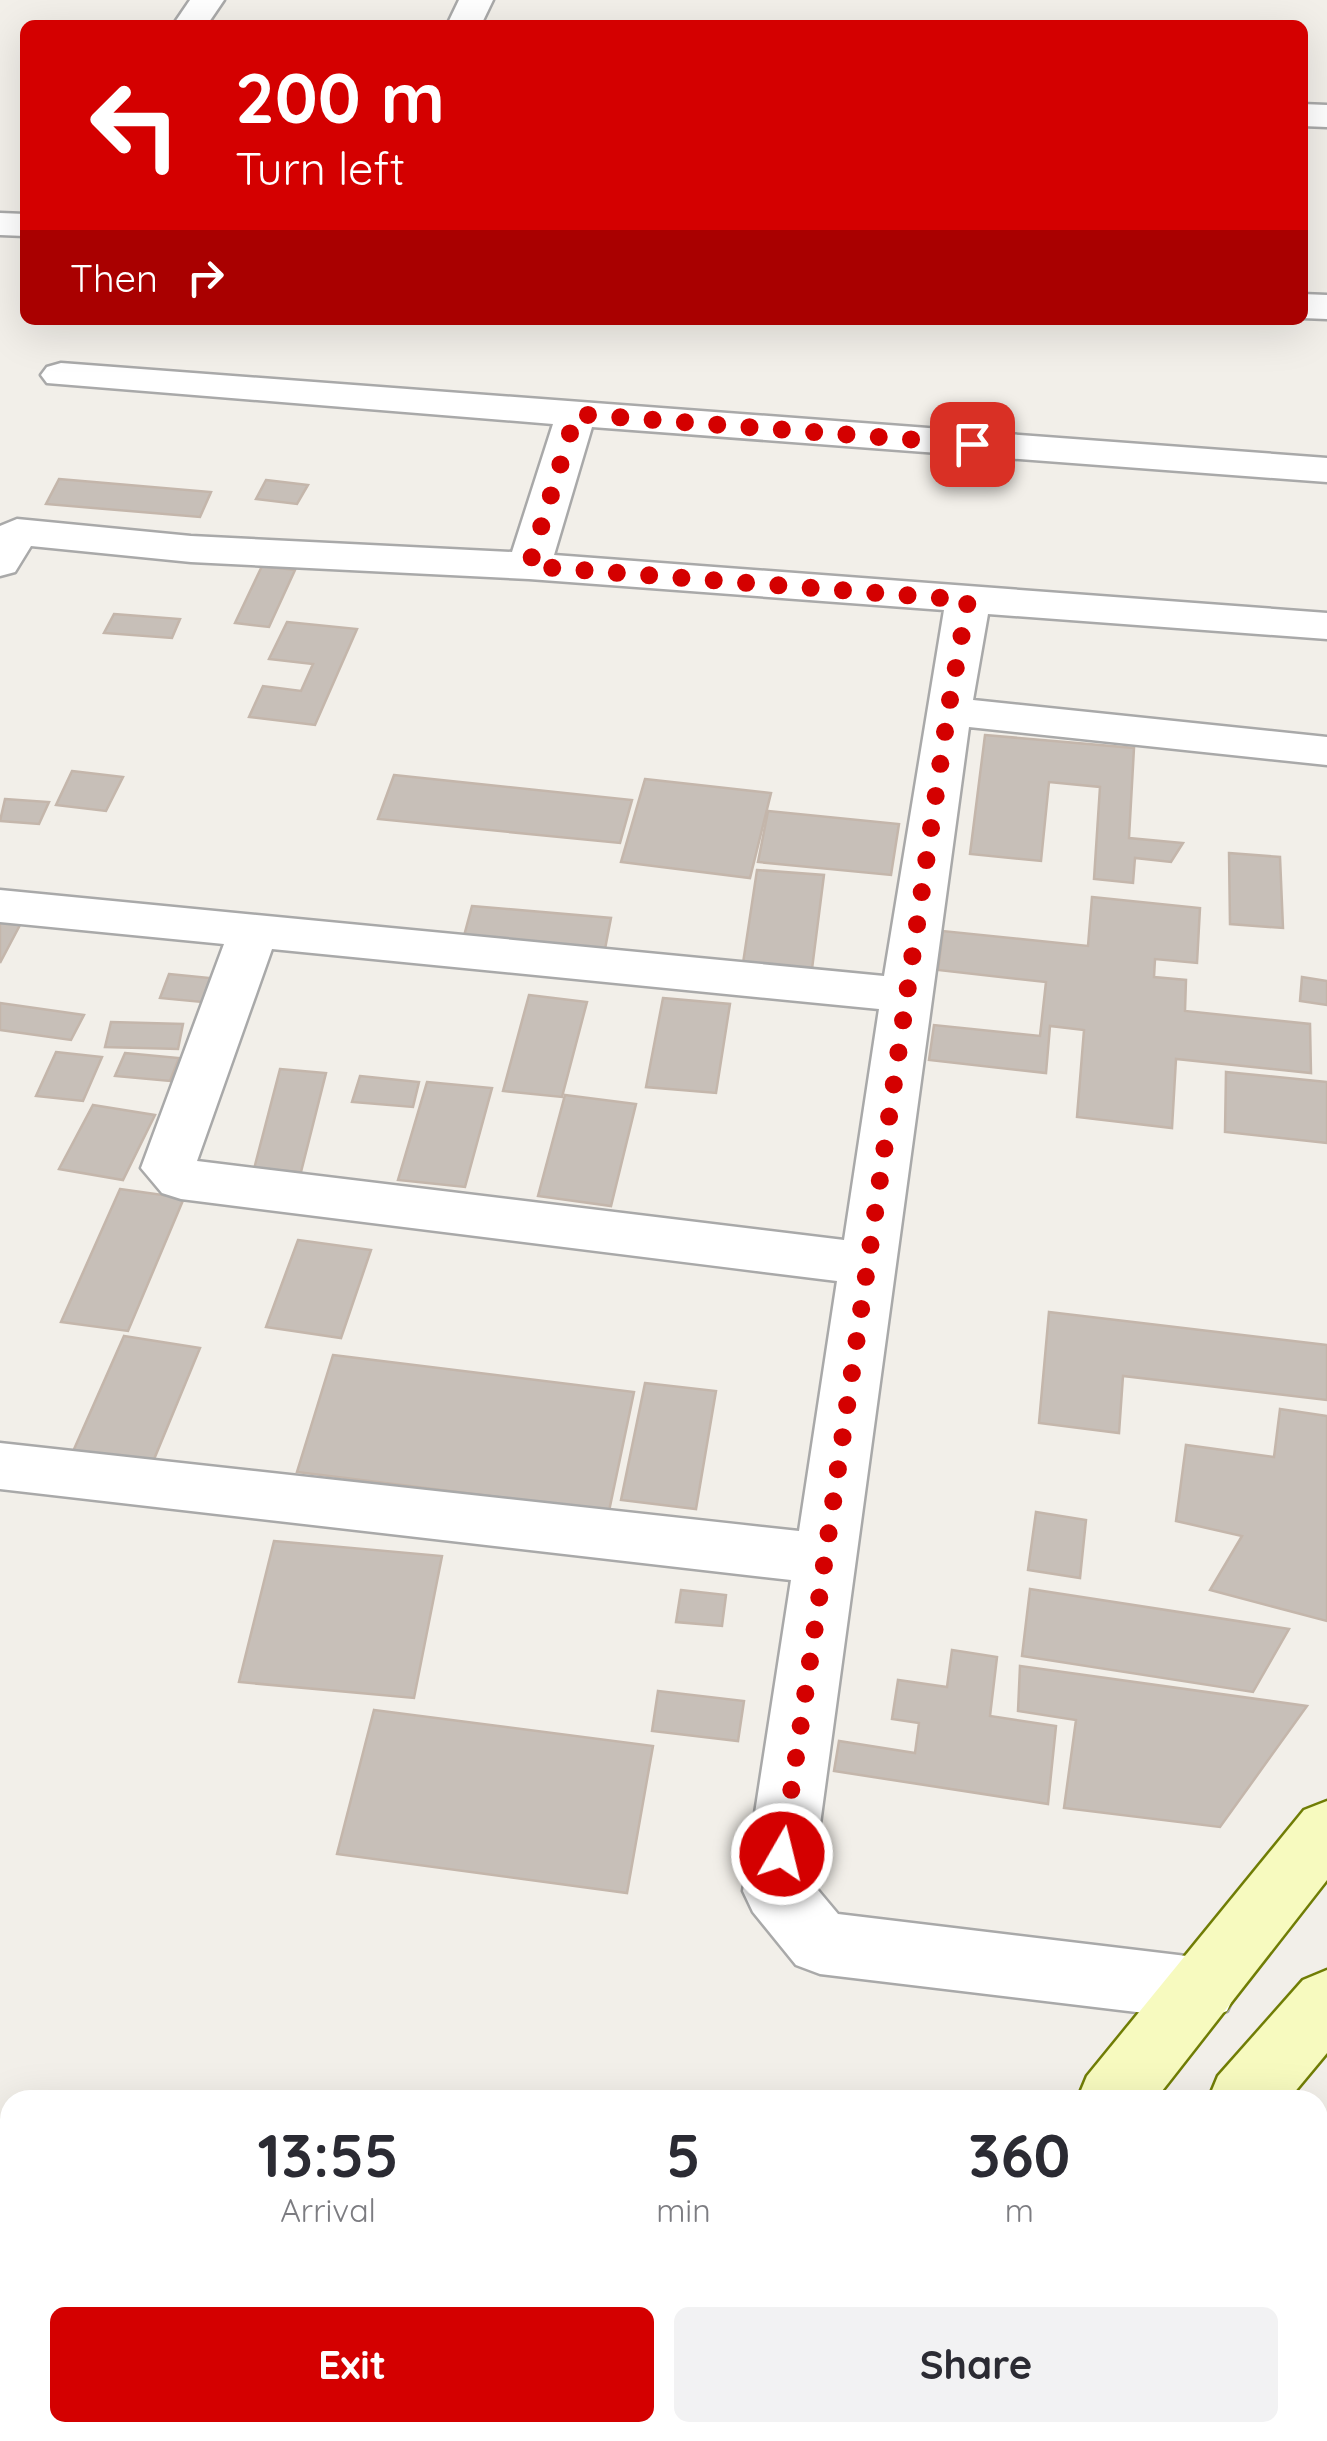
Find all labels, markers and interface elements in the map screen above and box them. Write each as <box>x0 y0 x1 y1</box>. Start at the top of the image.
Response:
text: 200 m <box>235 53 445 141</box>
icon: left <box>70 60 200 190</box>
text: Turn left <box>235 140 405 196</box>
icon: right <box>178 250 233 305</box>
text: Then <box>70 254 158 302</box>
pin <box>930 402 1015 487</box>
icon: arrive <box>945 417 1000 472</box>
position arrow <box>730 1802 834 1906</box>
text: 13:55 <box>258 2117 399 2192</box>
text: 5 <box>666 2117 701 2192</box>
text: 360 <box>968 2117 1070 2192</box>
text: Arrival <box>280 2190 376 2230</box>
text: min <box>656 2190 711 2230</box>
text: m <box>1005 2190 1034 2230</box>
button: Exit <box>50 2307 654 2422</box>
button: Share <box>674 2307 1278 2422</box>

